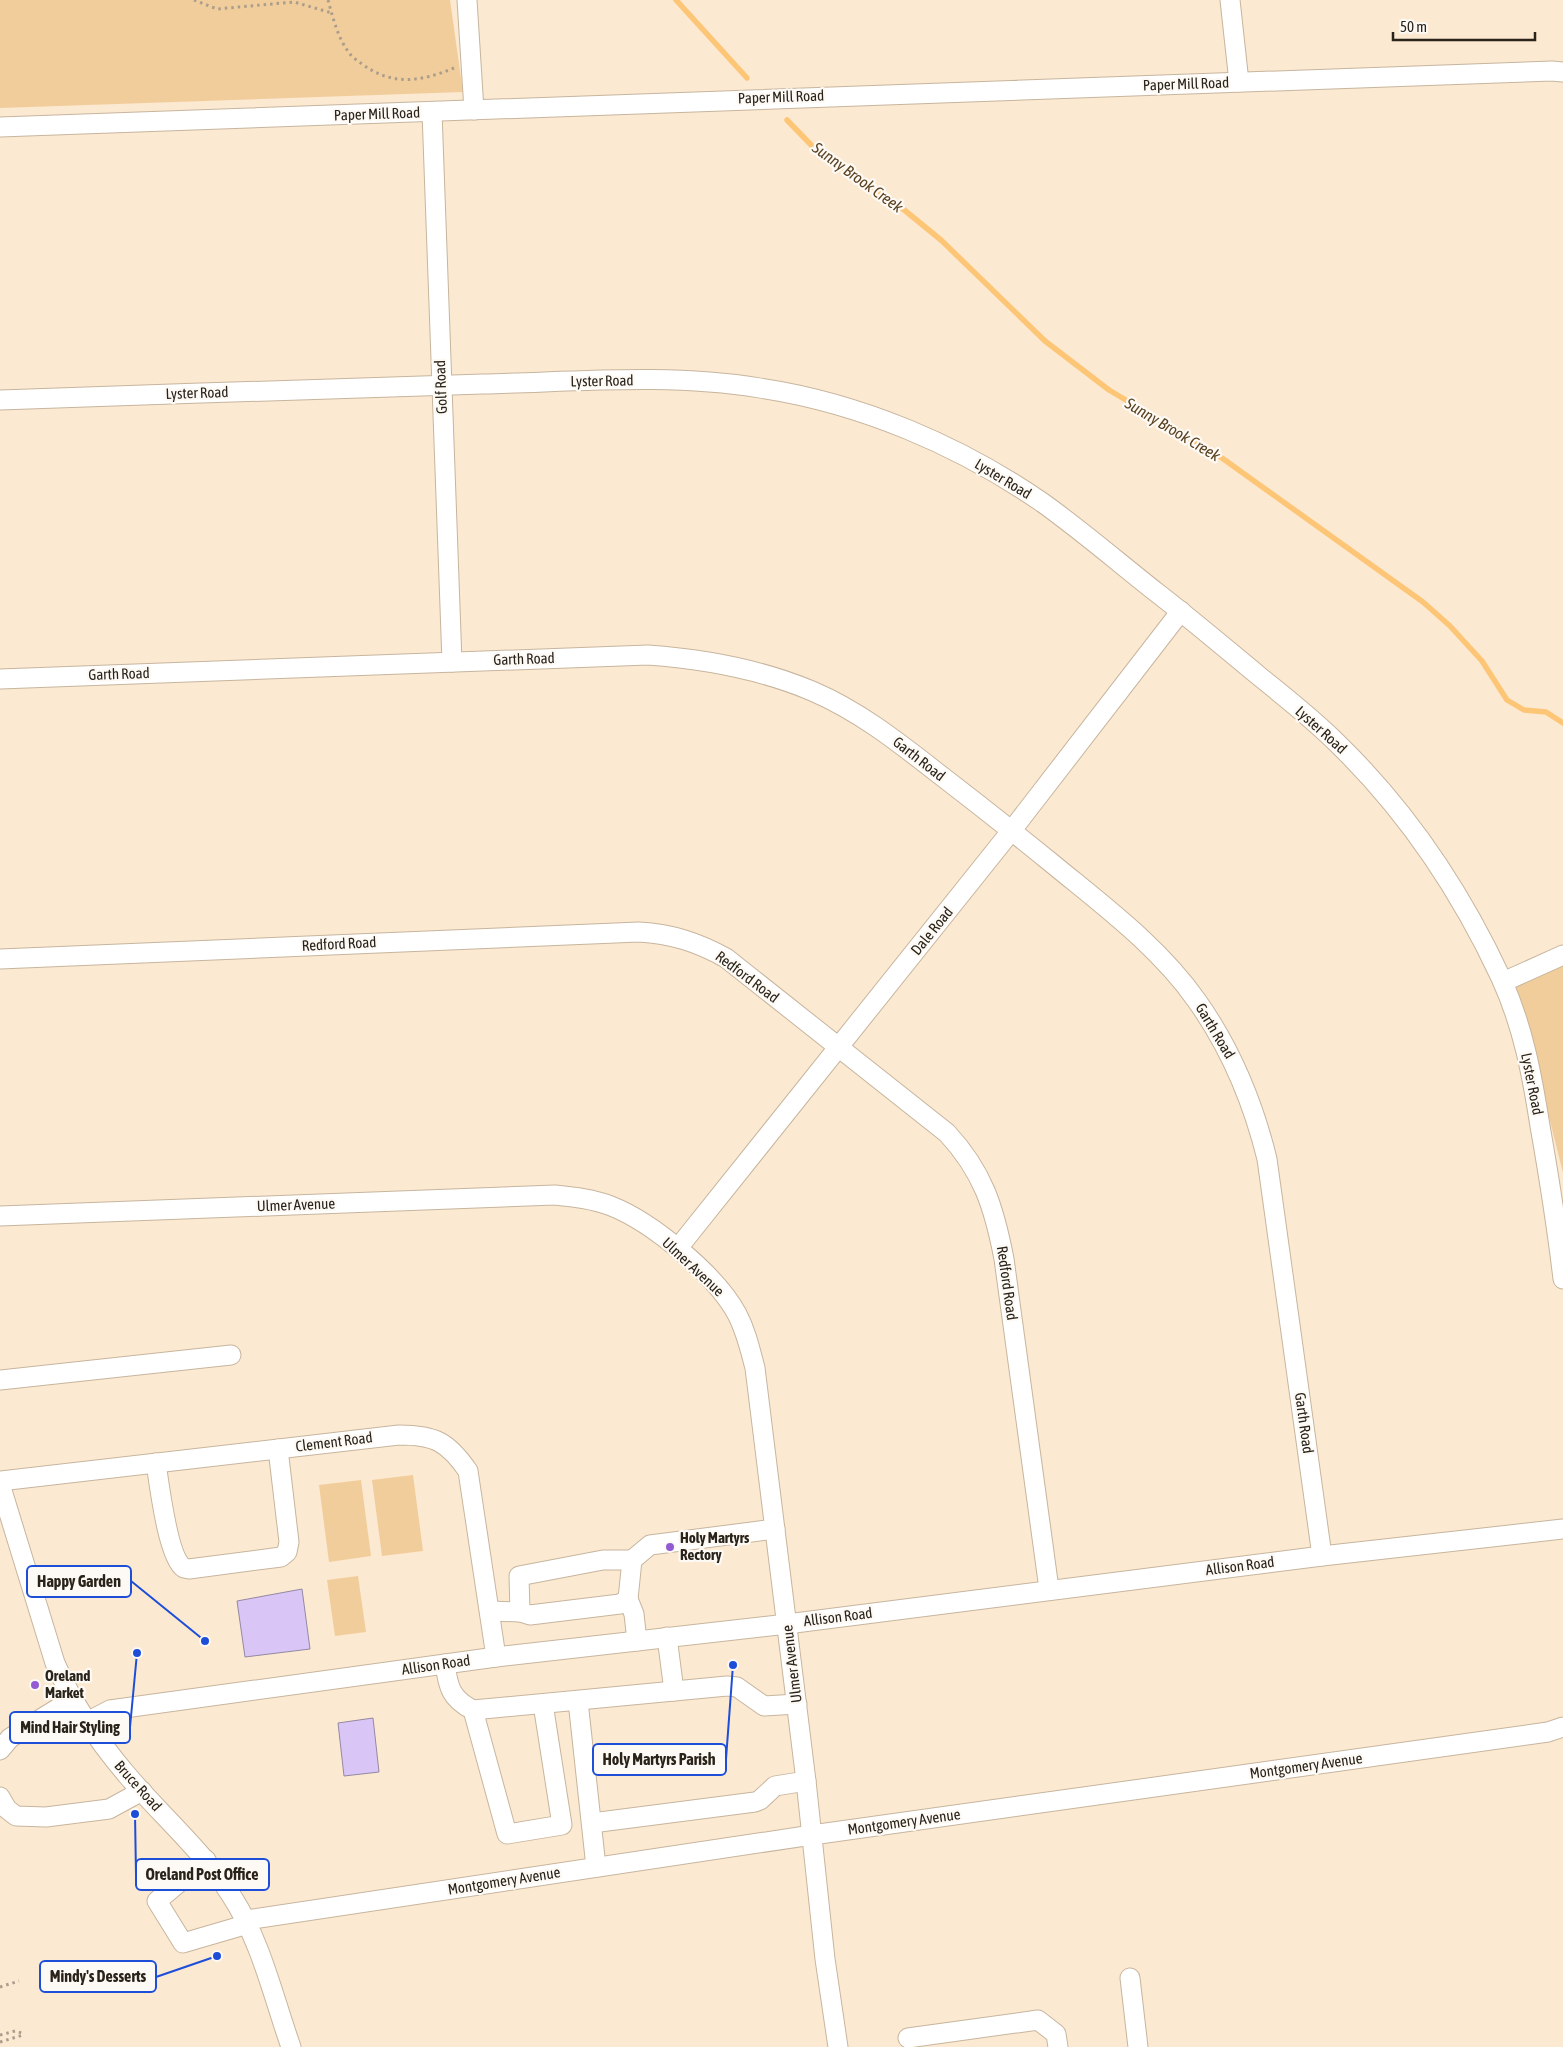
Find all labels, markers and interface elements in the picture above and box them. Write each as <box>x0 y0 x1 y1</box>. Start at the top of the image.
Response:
scale bar <box>1393 10 1536 42</box>
text: 50 m <box>1400 18 1427 35</box>
street label: Paper Mill Road <box>1142 73 1230 94</box>
street label: Paper Mill Road <box>737 86 825 107</box>
street label: Paper Mill Road <box>333 103 421 124</box>
water label: Sunny Brook Creek <box>808 138 908 217</box>
street label: Golf Road <box>431 360 450 414</box>
street label: Lyster Road <box>570 371 634 390</box>
street label: Lyster Road <box>165 383 229 402</box>
water label: Sunny Brook Creek <box>1121 393 1225 466</box>
street label: Lyster Road <box>972 455 1035 502</box>
street label: Garth Road <box>493 649 555 668</box>
street label: Garth Road <box>88 664 150 683</box>
street label: Lyster Road <box>1292 702 1350 757</box>
street label: Garth Road <box>890 733 949 784</box>
street label: Dale Road <box>907 903 956 958</box>
street label: Redford Road <box>301 933 377 954</box>
street label: Redford Road <box>712 947 782 1006</box>
street label: Garth Road <box>1192 1000 1239 1061</box>
street label: Lyster Road <box>1518 1051 1547 1116</box>
street label: Ulmer Avenue <box>256 1195 336 1214</box>
street label: Ulmer Avenue <box>659 1234 728 1300</box>
street label: Redford Road <box>994 1245 1021 1321</box>
street label: Garth Road <box>1292 1391 1317 1455</box>
street label: Clement Road <box>295 1428 373 1455</box>
place label: Holy Martyrs Rectory <box>680 1529 750 1563</box>
marker: Holy Martyrs Rectory <box>664 1541 676 1553</box>
street label: Allison Road <box>1205 1553 1275 1578</box>
callout: Happy Garden <box>27 1566 131 1597</box>
text: Happy Garden <box>37 1572 121 1590</box>
street label: Allison Road <box>803 1604 873 1629</box>
street label: Ulmer Avenue <box>778 1624 805 1704</box>
street label: Allison Road <box>401 1651 471 1678</box>
place label: Oreland Market <box>45 1667 90 1701</box>
marker: Oreland Market <box>29 1679 41 1691</box>
callout: Mind Hair Styling <box>10 1712 130 1743</box>
text: Mind Hair Styling <box>20 1718 120 1736</box>
callout: Holy Martyrs Parish <box>593 1744 726 1775</box>
street label: Montgomery Avenue <box>1248 1749 1364 1782</box>
text: Holy Martyrs Parish <box>603 1750 716 1768</box>
street label: Bruce Road <box>111 1757 165 1814</box>
street label: Montgomery Avenue <box>846 1805 962 1838</box>
callout: Oreland Post Office <box>136 1859 269 1890</box>
street label: Montgomery Avenue <box>446 1863 562 1898</box>
text: Oreland Post Office <box>145 1865 259 1883</box>
callout: Mindy's Desserts <box>40 1961 156 1992</box>
text: Mindy's Desserts <box>50 1967 147 1985</box>

